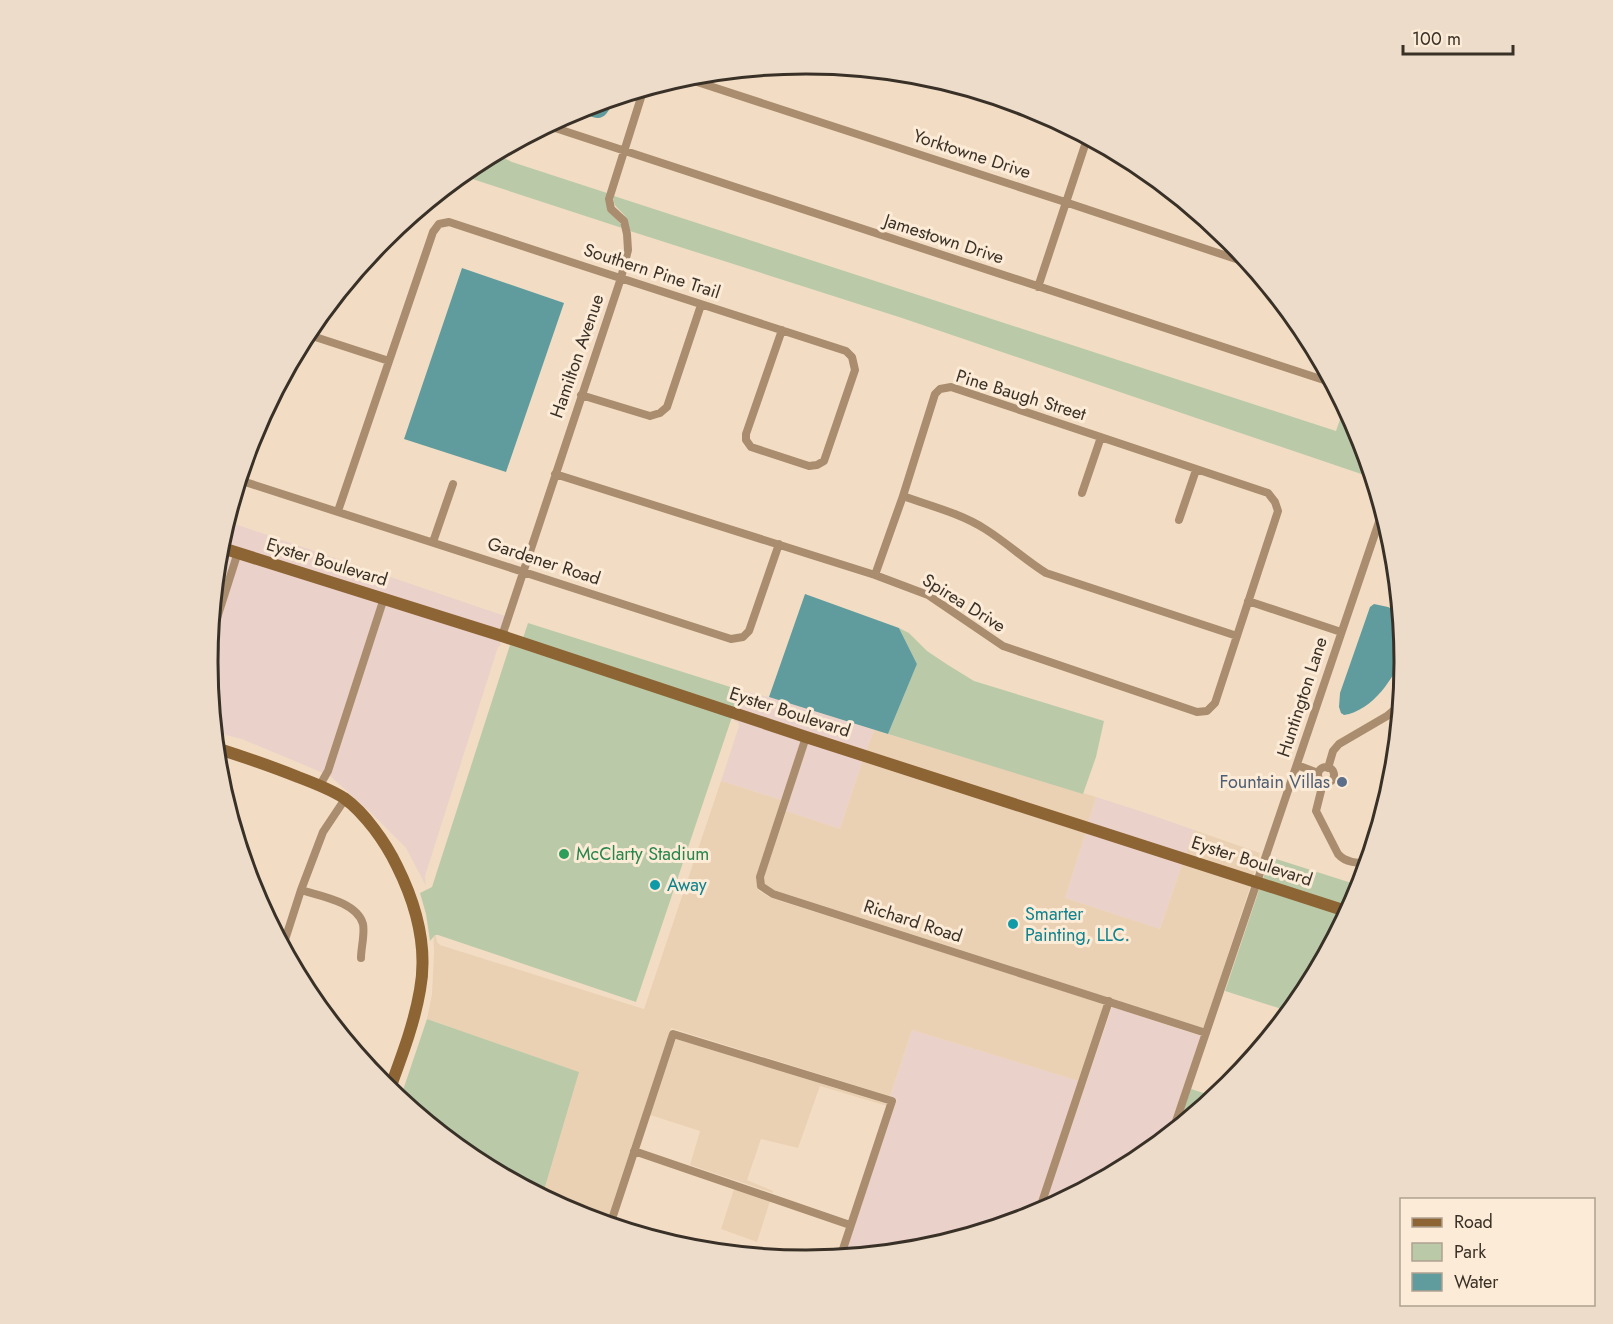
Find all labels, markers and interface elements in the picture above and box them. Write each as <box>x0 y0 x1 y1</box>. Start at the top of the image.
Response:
scale bar <box>1403 18 1512 56</box>
text: 100 m <box>1412 26 1461 52</box>
street label: Yorktowne Drive <box>910 123 1034 185</box>
street label: Jamestown Drive <box>879 207 1007 271</box>
street label: Southern Pine Trail <box>580 237 724 305</box>
street label: Hamilton Avenue <box>544 291 610 421</box>
street label: Pine Baugh Street <box>953 363 1090 427</box>
street label: Gardener Road <box>484 530 604 592</box>
street label: Eyster Boulevard <box>263 531 391 593</box>
street label: Spirea Drive <box>917 567 1011 639</box>
street label: Huntington Lane <box>1270 634 1334 760</box>
street label: Eyster Boulevard <box>726 680 854 744</box>
place label: Fountain Villas <box>1220 769 1330 795</box>
marker: Fountain Villas <box>1335 775 1349 789</box>
street label: Eyster Boulevard <box>1188 829 1316 893</box>
place label: McClarty Stadium <box>576 841 709 867</box>
marker: McClarty Stadium <box>557 847 571 861</box>
place label: Away <box>667 872 707 898</box>
marker: Away <box>648 878 662 892</box>
street label: Richard Road <box>860 893 966 949</box>
place label: Smarter Painting, LLC. <box>1025 901 1130 948</box>
marker: Smarter Painting, LLC. <box>1006 917 1020 931</box>
legend <box>1400 1198 1595 1306</box>
text: Road <box>1454 1209 1493 1235</box>
text: Park <box>1454 1239 1486 1265</box>
text: Water <box>1454 1269 1499 1295</box>

